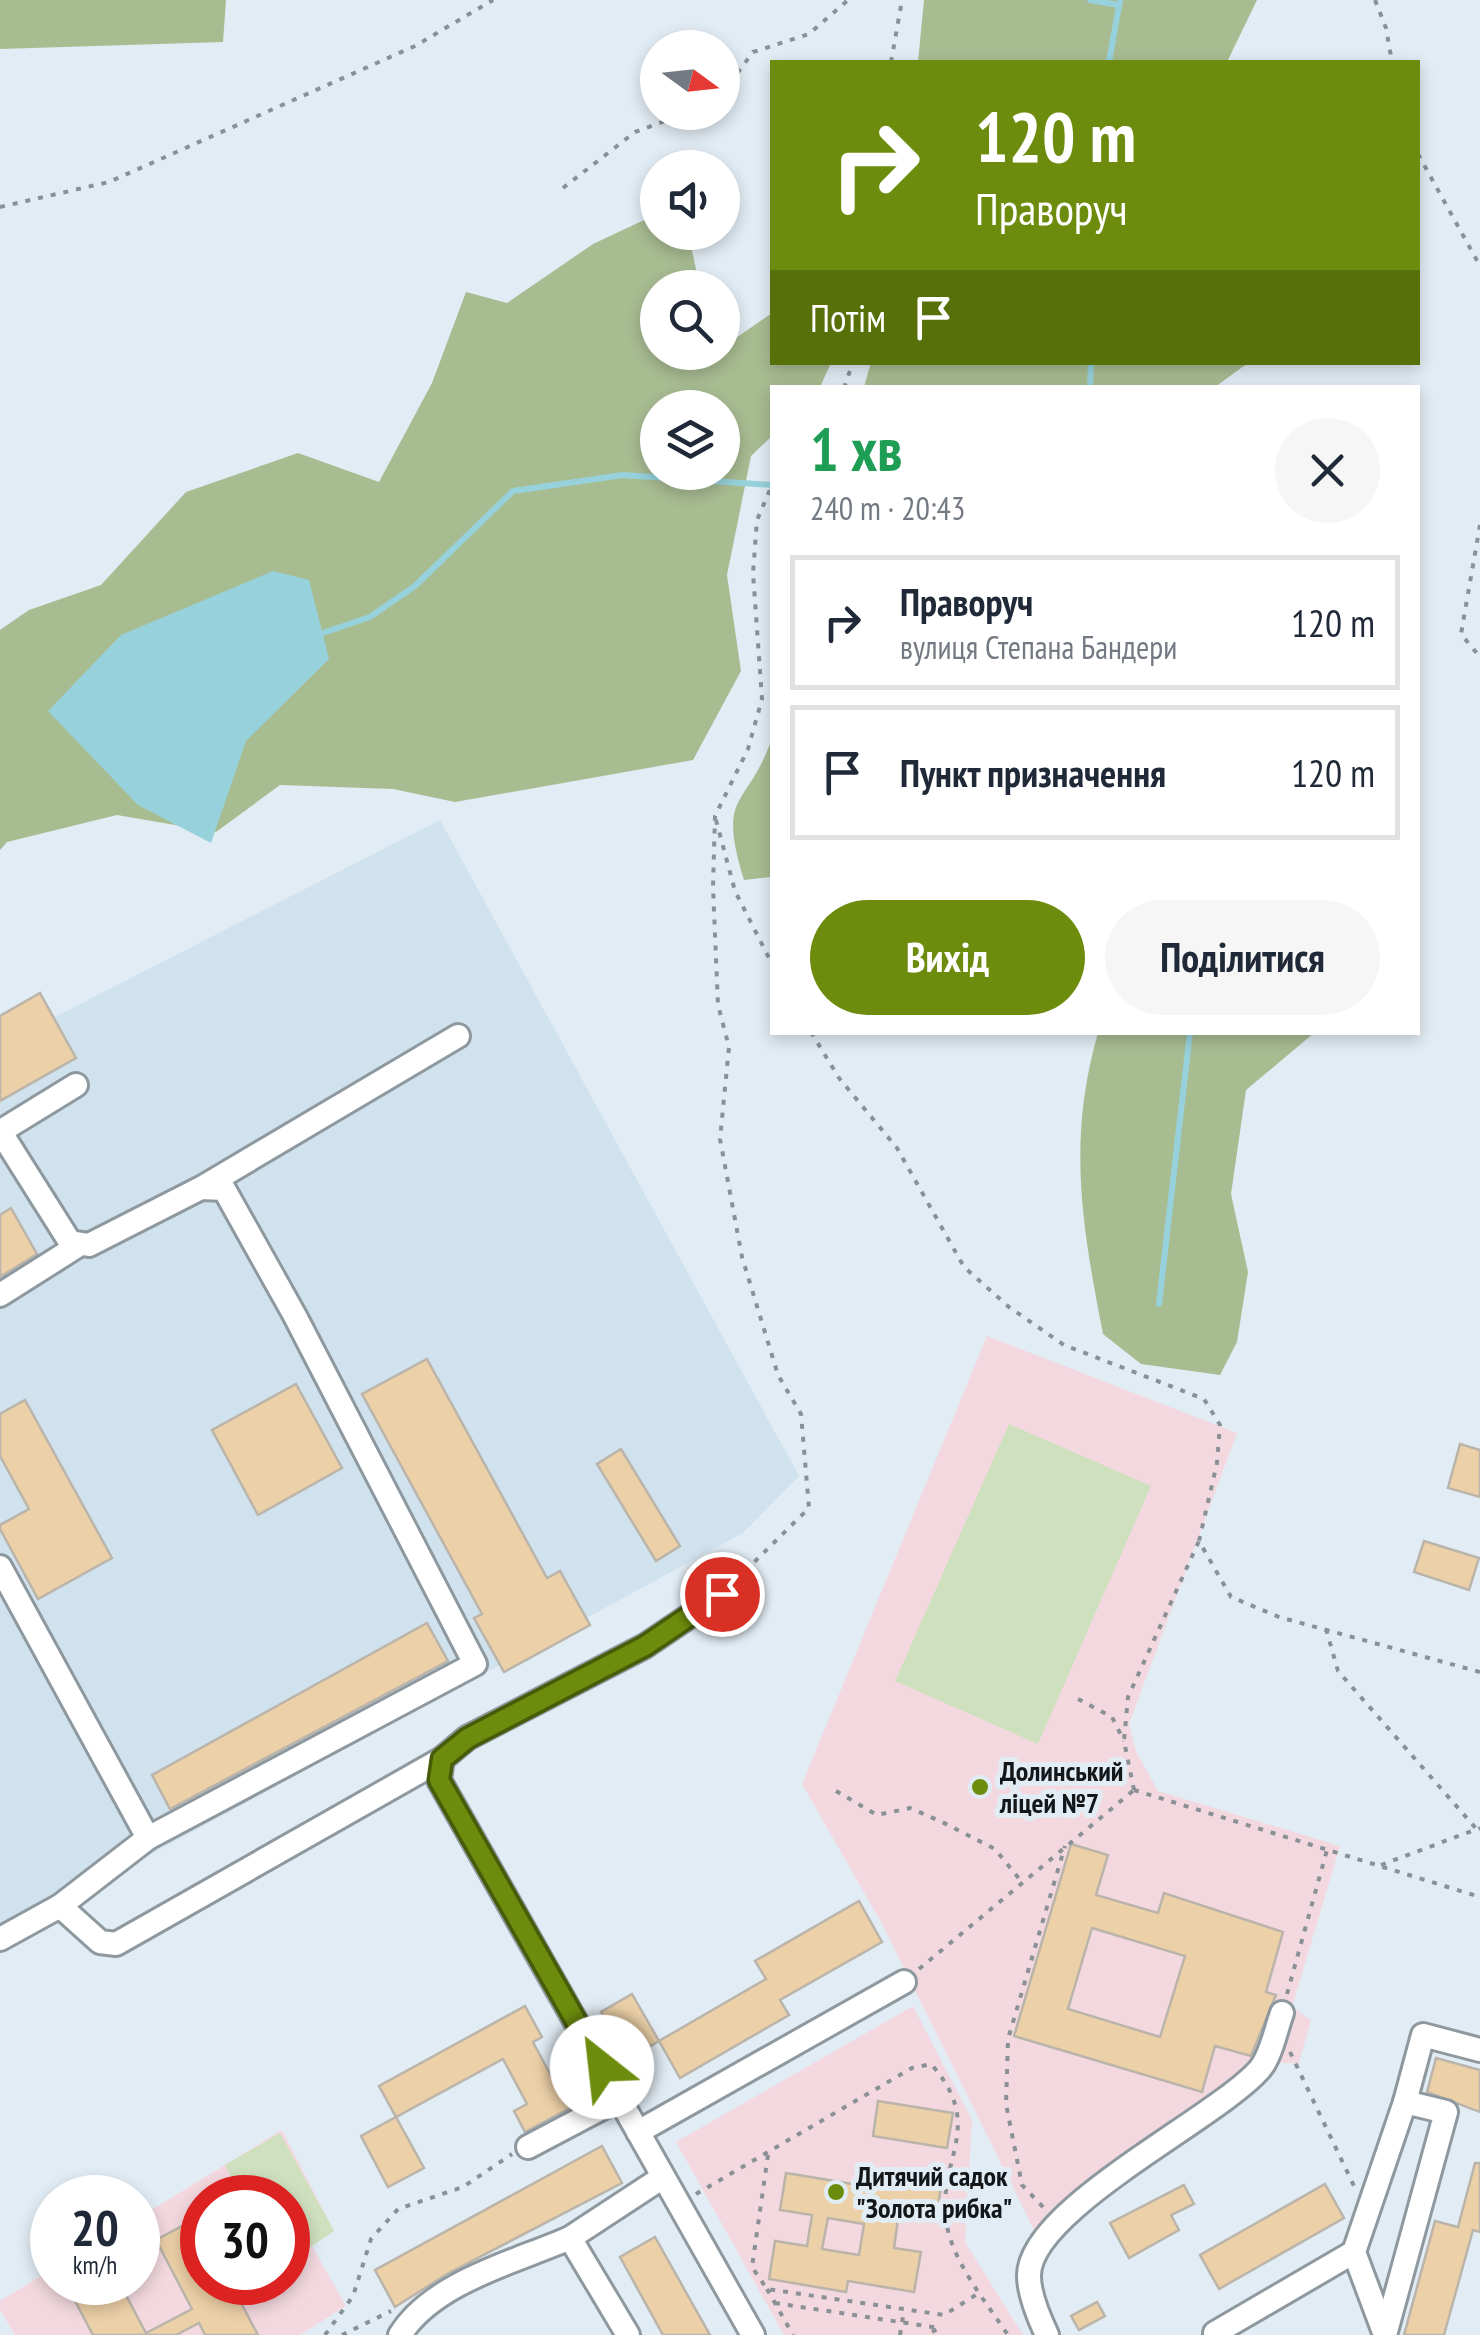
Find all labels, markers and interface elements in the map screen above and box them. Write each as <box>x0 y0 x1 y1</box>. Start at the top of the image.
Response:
north arrow <box>640 30 740 130</box>
map controls <box>640 30 740 490</box>
text: 120 m <box>975 91 1136 181</box>
icon: right <box>810 100 940 230</box>
button: sound <box>640 150 740 250</box>
text: Праворуч <box>975 179 1128 237</box>
button: search <box>640 270 740 370</box>
icon: arrive <box>906 290 961 345</box>
text: Потім <box>810 293 886 342</box>
button: layers <box>640 390 740 490</box>
text: 1 хв <box>810 410 902 488</box>
button: close <box>1275 418 1380 523</box>
text: 240 m · 20:43 <box>810 487 965 529</box>
text: Праворуч <box>900 577 1033 626</box>
icon: right <box>815 595 870 650</box>
text: 120 m <box>1291 598 1375 647</box>
text: вулиця Степана Бандери <box>900 626 1177 668</box>
icon: arrive <box>815 745 870 800</box>
text: Пункт призначення <box>900 748 1166 797</box>
text: 120 m <box>1291 748 1375 797</box>
button: Вихід <box>810 900 1085 1015</box>
button: Поділитися <box>1105 900 1380 1015</box>
pin <box>680 1552 765 1637</box>
icon: arrive <box>695 1567 750 1622</box>
place label: Долинський ліцей №7 <box>999 1752 1123 1821</box>
marker: Долинський ліцей №7 <box>969 1776 991 1798</box>
position arrow <box>550 2015 654 2119</box>
place label: Дитячий садок "Золота рибка" <box>856 2157 1012 2226</box>
speed limit sign: 30 <box>180 2175 310 2305</box>
marker: Дитячий садок "Золота рибка" <box>825 2181 847 2203</box>
text: 20 <box>71 2195 119 2260</box>
text: km/h <box>73 2249 117 2281</box>

